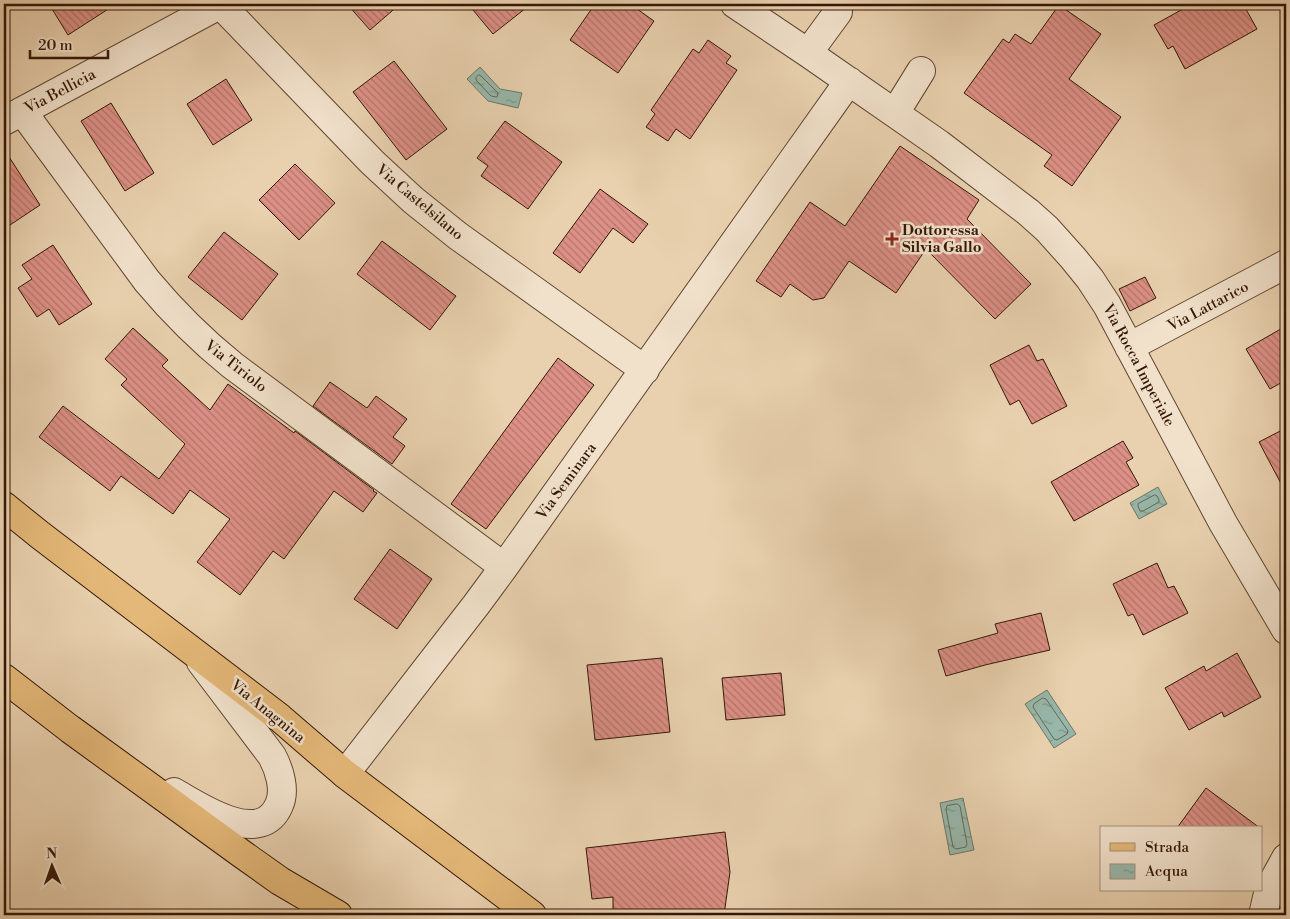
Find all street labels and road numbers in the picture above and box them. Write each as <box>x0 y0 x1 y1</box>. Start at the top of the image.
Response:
street label: Via Bellicia <box>21 65 99 119</box>
street label: Via Castelsilano <box>371 160 467 244</box>
street label: Via Lattarico <box>1164 277 1252 336</box>
street label: Via Rocca Imperiale <box>1098 300 1179 430</box>
street label: Via Tiriolo <box>200 336 271 397</box>
street label: Via Seminara <box>532 439 601 524</box>
street label: Via Anagnina <box>226 675 309 748</box>

